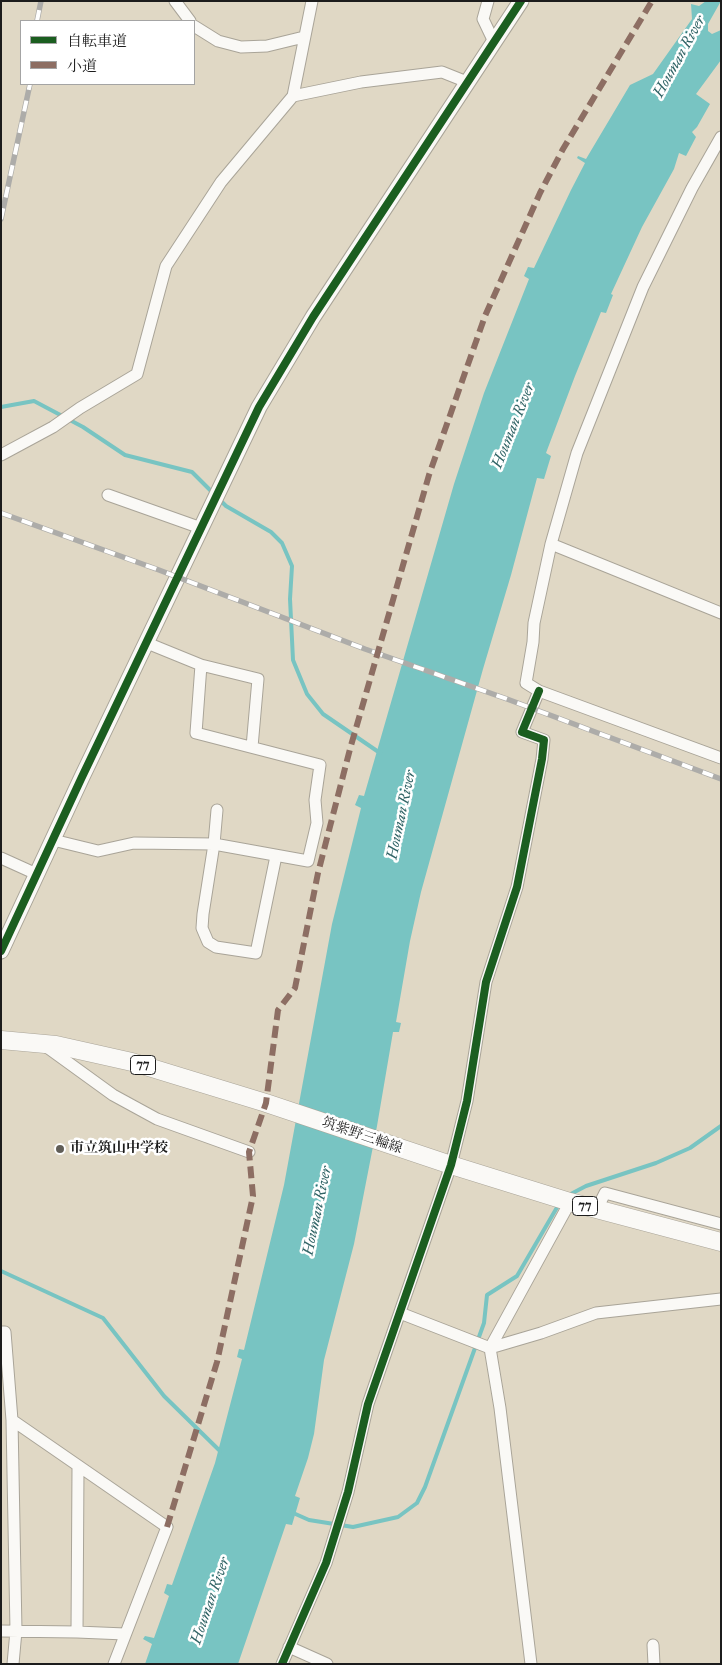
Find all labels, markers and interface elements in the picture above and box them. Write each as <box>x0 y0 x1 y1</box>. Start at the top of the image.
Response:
water label: Houman River <box>650 13 710 101</box>
legend <box>20 20 195 85</box>
text: 自転車道 <box>67 32 127 50</box>
text: 小道 <box>67 57 97 75</box>
water label: Houman River <box>489 381 539 471</box>
water label: Houman River <box>384 769 420 861</box>
road number: 77 <box>130 1056 156 1074</box>
street label: 筑紫野三輪線 <box>320 1114 404 1158</box>
place label: 市立筑山中学校 <box>70 1141 168 1157</box>
marker: 市立筑山中学校 <box>54 1143 66 1155</box>
water label: Houman River <box>300 1165 336 1257</box>
road number: 77 <box>572 1196 598 1216</box>
water label: Houman River <box>188 1555 234 1647</box>

